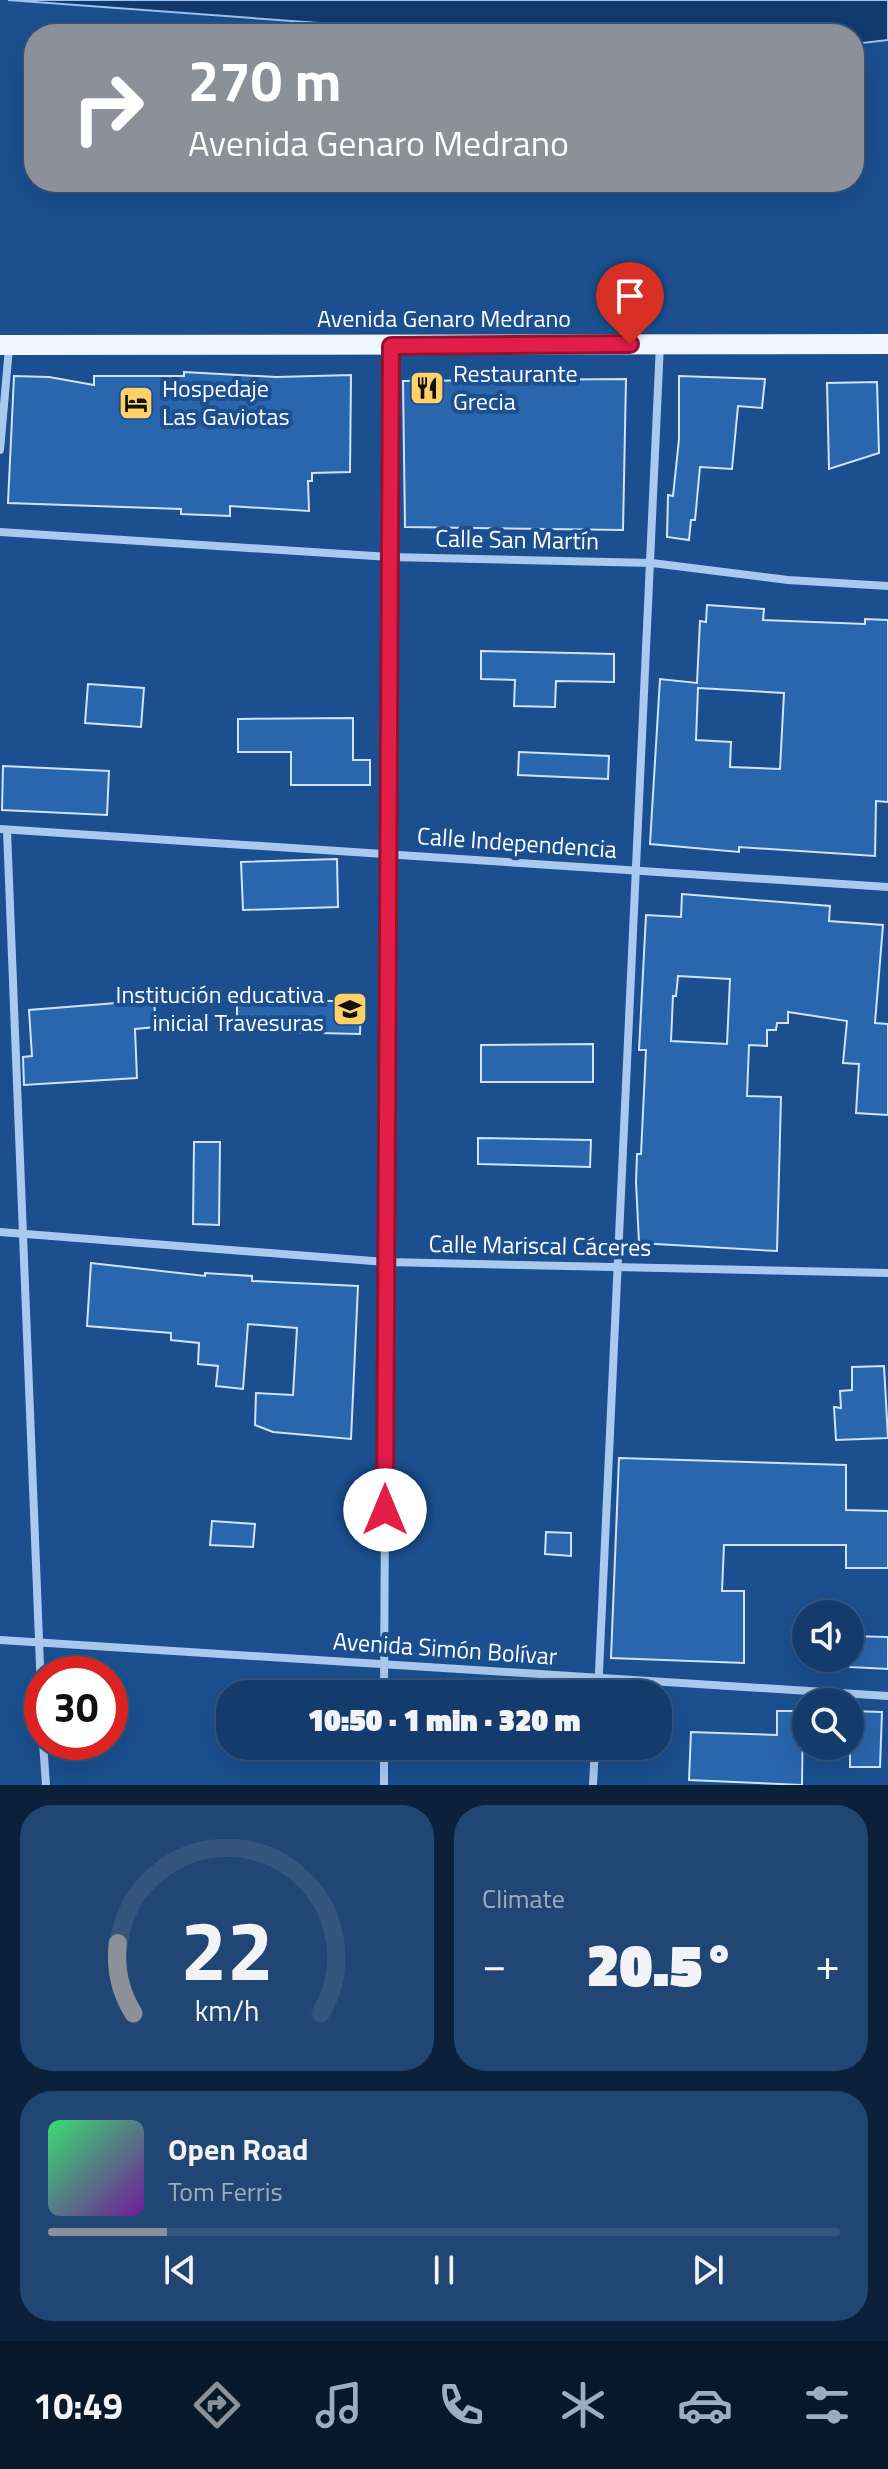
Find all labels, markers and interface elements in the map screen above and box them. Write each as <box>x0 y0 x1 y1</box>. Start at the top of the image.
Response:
text: 270 m <box>188 38 341 123</box>
icon: right <box>56 56 160 160</box>
text: Avenida Genaro Medrano <box>188 115 569 170</box>
pin <box>596 262 664 344</box>
icon: arrive <box>608 274 652 318</box>
street label: Avenida Genaro Medrano <box>317 300 571 336</box>
place label: Restaurante Grecia <box>453 355 578 419</box>
restaurant icon: Restaurante Grecia <box>408 369 446 407</box>
place label: Hospedaje Las Gaviotas <box>162 370 290 434</box>
hotel icon: Hospedaje Las Gaviotas <box>117 384 155 422</box>
street label: Calle San Martín <box>435 520 599 558</box>
street label: Calle Independencia <box>416 817 618 867</box>
place label: Institución educativa inicial Travesuras <box>116 976 324 1040</box>
school or university icon: Institución educativa inicial Travesuras <box>331 990 369 1028</box>
street label: Calle Mariscal Cáceres <box>428 1225 652 1265</box>
position arrow <box>343 1468 427 1552</box>
map controls <box>792 1600 864 1760</box>
button: sound <box>792 1600 864 1672</box>
street label: Avenida Simón Bolívar <box>332 1622 558 1674</box>
speed limit sign: 30 <box>24 1656 128 1760</box>
button: search <box>792 1688 864 1760</box>
text: 10:50 · 1 min · 320 m <box>308 1697 580 1743</box>
text: Climate <box>482 1879 565 1918</box>
text: 22 <box>180 1886 274 2012</box>
text: 20.5° <box>587 1918 735 2009</box>
text: − <box>482 1930 507 1997</box>
text: + <box>815 1930 840 1997</box>
text: km/h <box>195 1989 259 2032</box>
text: Open Road <box>168 2126 309 2172</box>
text: Tom Ferris <box>168 2172 283 2211</box>
icon: previous <box>158 2248 202 2292</box>
icon: pause <box>422 2248 466 2292</box>
icon: next <box>686 2248 730 2292</box>
icon: directions <box>189 2377 245 2433</box>
icon: music <box>311 2377 367 2433</box>
icon: phone <box>433 2377 489 2433</box>
icon: climate <box>555 2377 611 2433</box>
icon: car <box>677 2377 733 2433</box>
icon: filters <box>799 2377 855 2433</box>
text: 10:49 <box>33 2378 123 2433</box>

